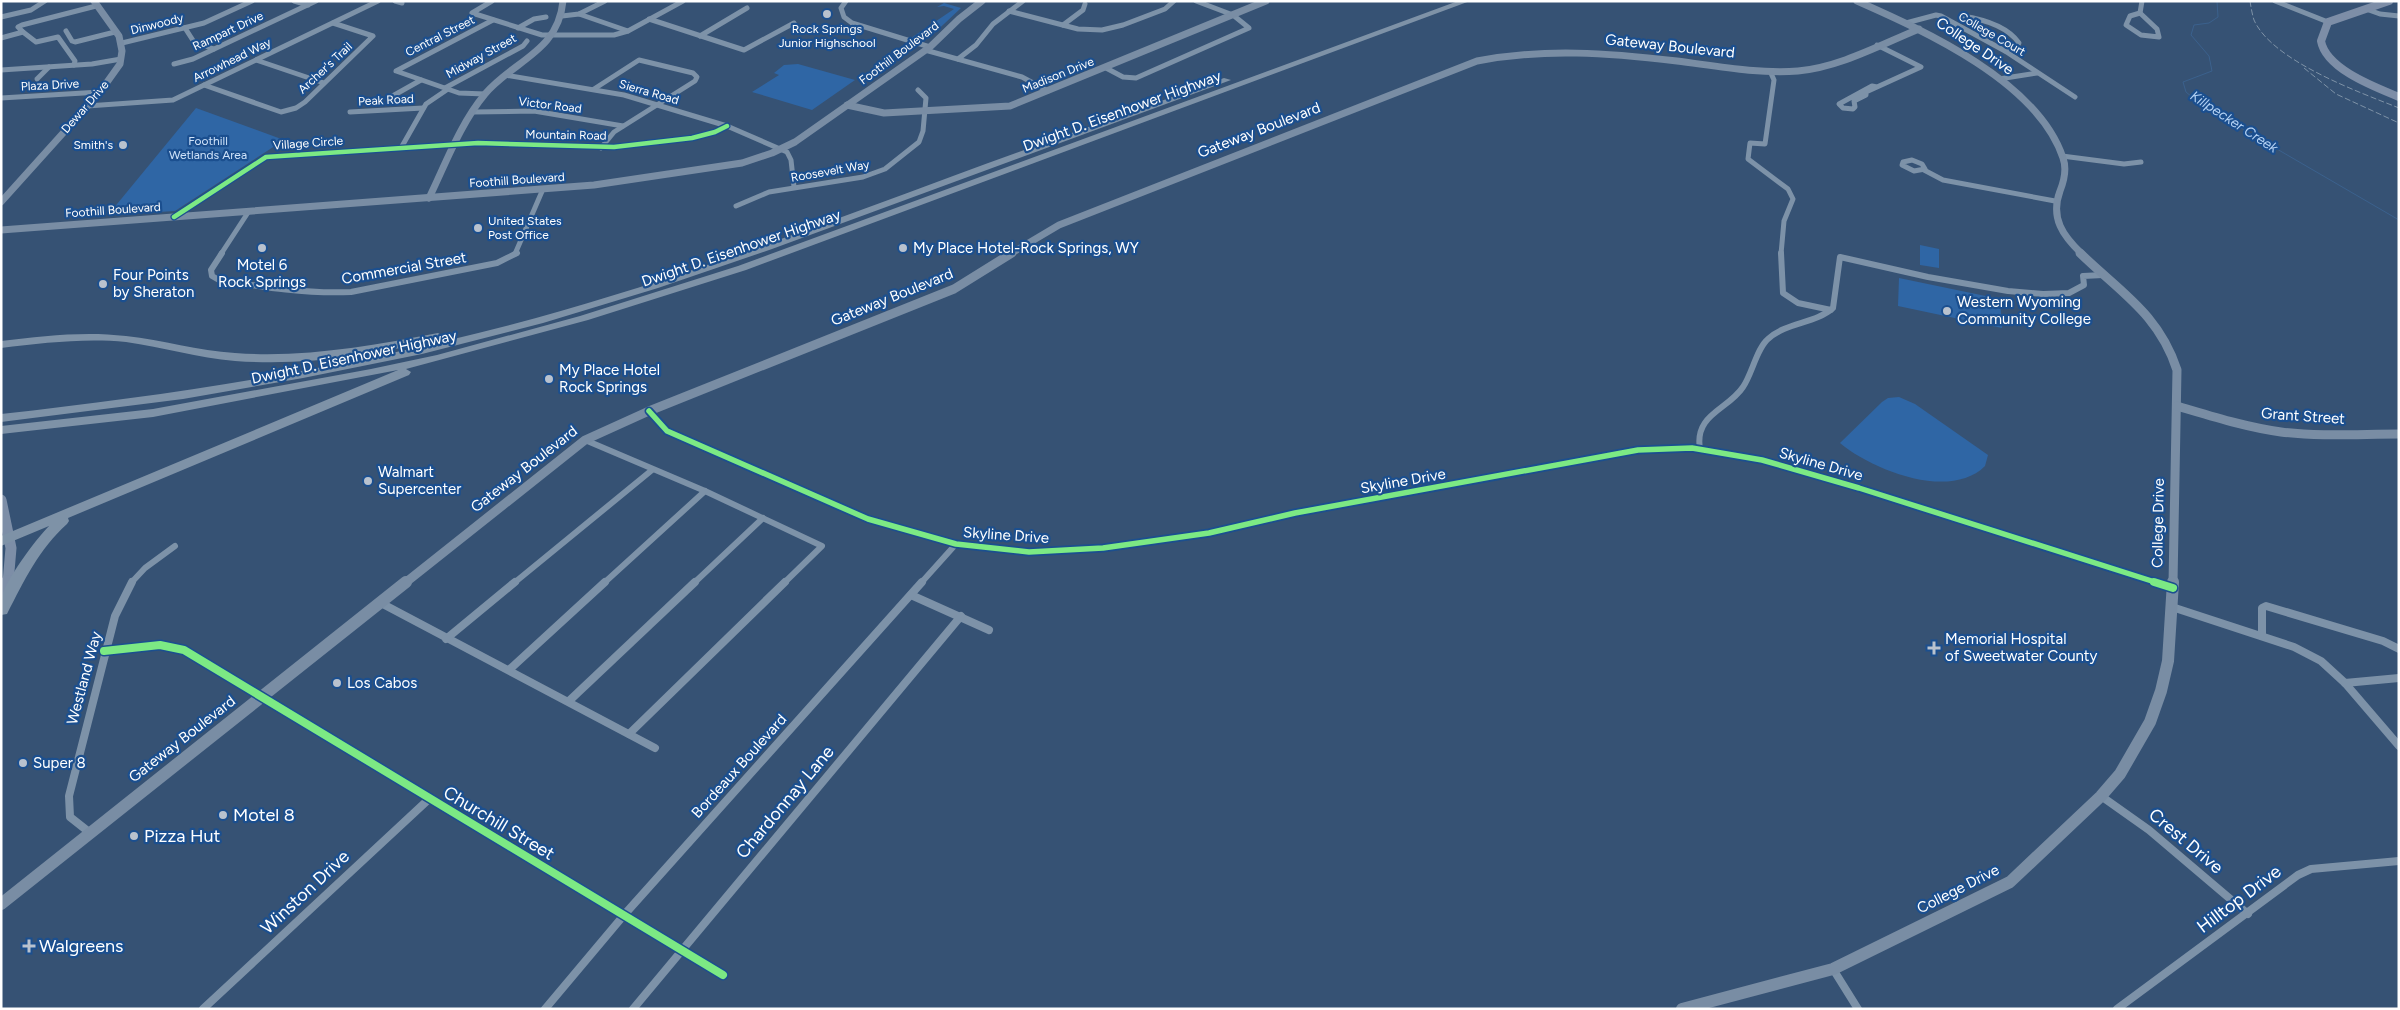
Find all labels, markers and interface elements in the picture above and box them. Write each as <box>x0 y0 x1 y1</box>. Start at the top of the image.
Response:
street label: Rampart Drive <box>190 8 266 53</box>
marker: Rock Springs Junior Highschool <box>821 8 833 20</box>
street label: College Court <box>1956 9 2028 59</box>
street label: Dinwoody <box>129 10 186 37</box>
street label: Central Street <box>403 12 477 59</box>
street label: College Drive <box>1933 13 2017 79</box>
street label: Foothill Boulevard <box>856 19 942 87</box>
place label: Rock Springs Junior Highschool <box>778 22 876 50</box>
street label: Gateway Boulevard <box>1604 30 1736 62</box>
street label: Midway Street <box>443 31 519 81</box>
street label: Arrowhead Way <box>191 35 274 85</box>
street label: Archer's Trail <box>295 39 355 97</box>
street label: Madison Drive <box>1020 54 1096 96</box>
street label: Dwight D. Eisenhower Highway <box>1021 67 1224 155</box>
street label: Plaza Drive <box>20 76 80 94</box>
street label: Sierra Road <box>617 77 681 107</box>
street label: Dewar Drive <box>58 78 112 136</box>
water label: Killpecker Creek <box>2187 87 2282 157</box>
street label: Peak Road <box>358 92 414 108</box>
street label: Victor Road <box>518 94 582 116</box>
street label: Gateway Boulevard <box>1195 98 1323 162</box>
street label: Mountain Road <box>525 127 607 143</box>
park label: Foothill Wetlands Area <box>169 134 247 162</box>
street label: Village Circle <box>272 134 344 152</box>
place label: Smith's <box>73 138 113 152</box>
marker: Smith's <box>117 139 129 151</box>
street label: Roosevelt Way <box>790 157 871 185</box>
street label: Foothill Boulevard <box>469 170 565 190</box>
street label: Foothill Boulevard <box>65 200 161 220</box>
street label: Dwight D. Eisenhower Highway <box>639 205 843 291</box>
place label: United States Post Office <box>488 214 562 242</box>
marker: United States Post Office <box>472 222 484 234</box>
place label: My Place Hotel-Rock Springs, WY <box>913 239 1139 257</box>
marker: Motel 6 Rock Springs <box>256 242 268 254</box>
marker: My Place Hotel-Rock Springs, WY <box>897 242 909 254</box>
street label: Commercial Street <box>340 248 468 288</box>
place label: Motel 6 Rock Springs <box>218 256 306 291</box>
street label: Gateway Boulevard <box>828 264 956 330</box>
place label: Four Points by Sheraton <box>113 266 194 301</box>
marker: Four Points by Sheraton <box>97 278 109 290</box>
place label: Western Wyoming Community College <box>1957 293 2091 328</box>
marker: Western Wyoming Community College <box>1941 305 1953 317</box>
street label: Dwight D. Eisenhower Highway <box>250 326 458 388</box>
place label: My Place Hotel Rock Springs <box>559 361 660 396</box>
marker: My Place Hotel Rock Springs <box>543 373 555 385</box>
street label: Grant Street <box>2261 404 2346 428</box>
street label: Gateway Boulevard <box>467 422 581 516</box>
street label: Skyline Drive <box>1777 443 1865 485</box>
place label: Walmart Supercenter <box>378 463 461 498</box>
street label: Skyline Drive <box>1359 465 1447 497</box>
marker: Walmart Supercenter <box>362 475 374 487</box>
street label: College Drive <box>2148 478 2168 568</box>
street label: Skyline Drive <box>962 523 1050 547</box>
street label: Westland Way <box>63 629 105 727</box>
place label: Memorial Hospital of Sweetwater County <box>1945 630 2098 665</box>
marker: Memorial Hospital of Sweetwater County <box>1927 641 1941 655</box>
place label: Los Cabos <box>347 674 417 692</box>
marker: Los Cabos <box>331 677 343 689</box>
street label: Gateway Boulevard <box>125 692 239 786</box>
street label: Bordeaux Boulevard <box>688 710 790 822</box>
street label: Chardonnay Lane <box>731 741 839 863</box>
place label: Super 8 <box>33 754 86 772</box>
marker: Super 8 <box>17 757 29 769</box>
street label: Churchill Street <box>439 781 559 865</box>
place label: Motel 8 <box>233 804 295 826</box>
street label: Crest Drive <box>2144 804 2228 879</box>
marker: Motel 8 <box>217 809 229 821</box>
place label: Pizza Hut <box>144 825 220 847</box>
marker: Pizza Hut <box>128 830 140 842</box>
street label: Winston Drive <box>256 845 354 939</box>
street label: Hilltop Drive <box>2193 860 2285 938</box>
street label: College Drive <box>1914 861 2002 917</box>
place label: Walgreens <box>39 935 123 957</box>
marker: Walgreens <box>23 940 35 952</box>

